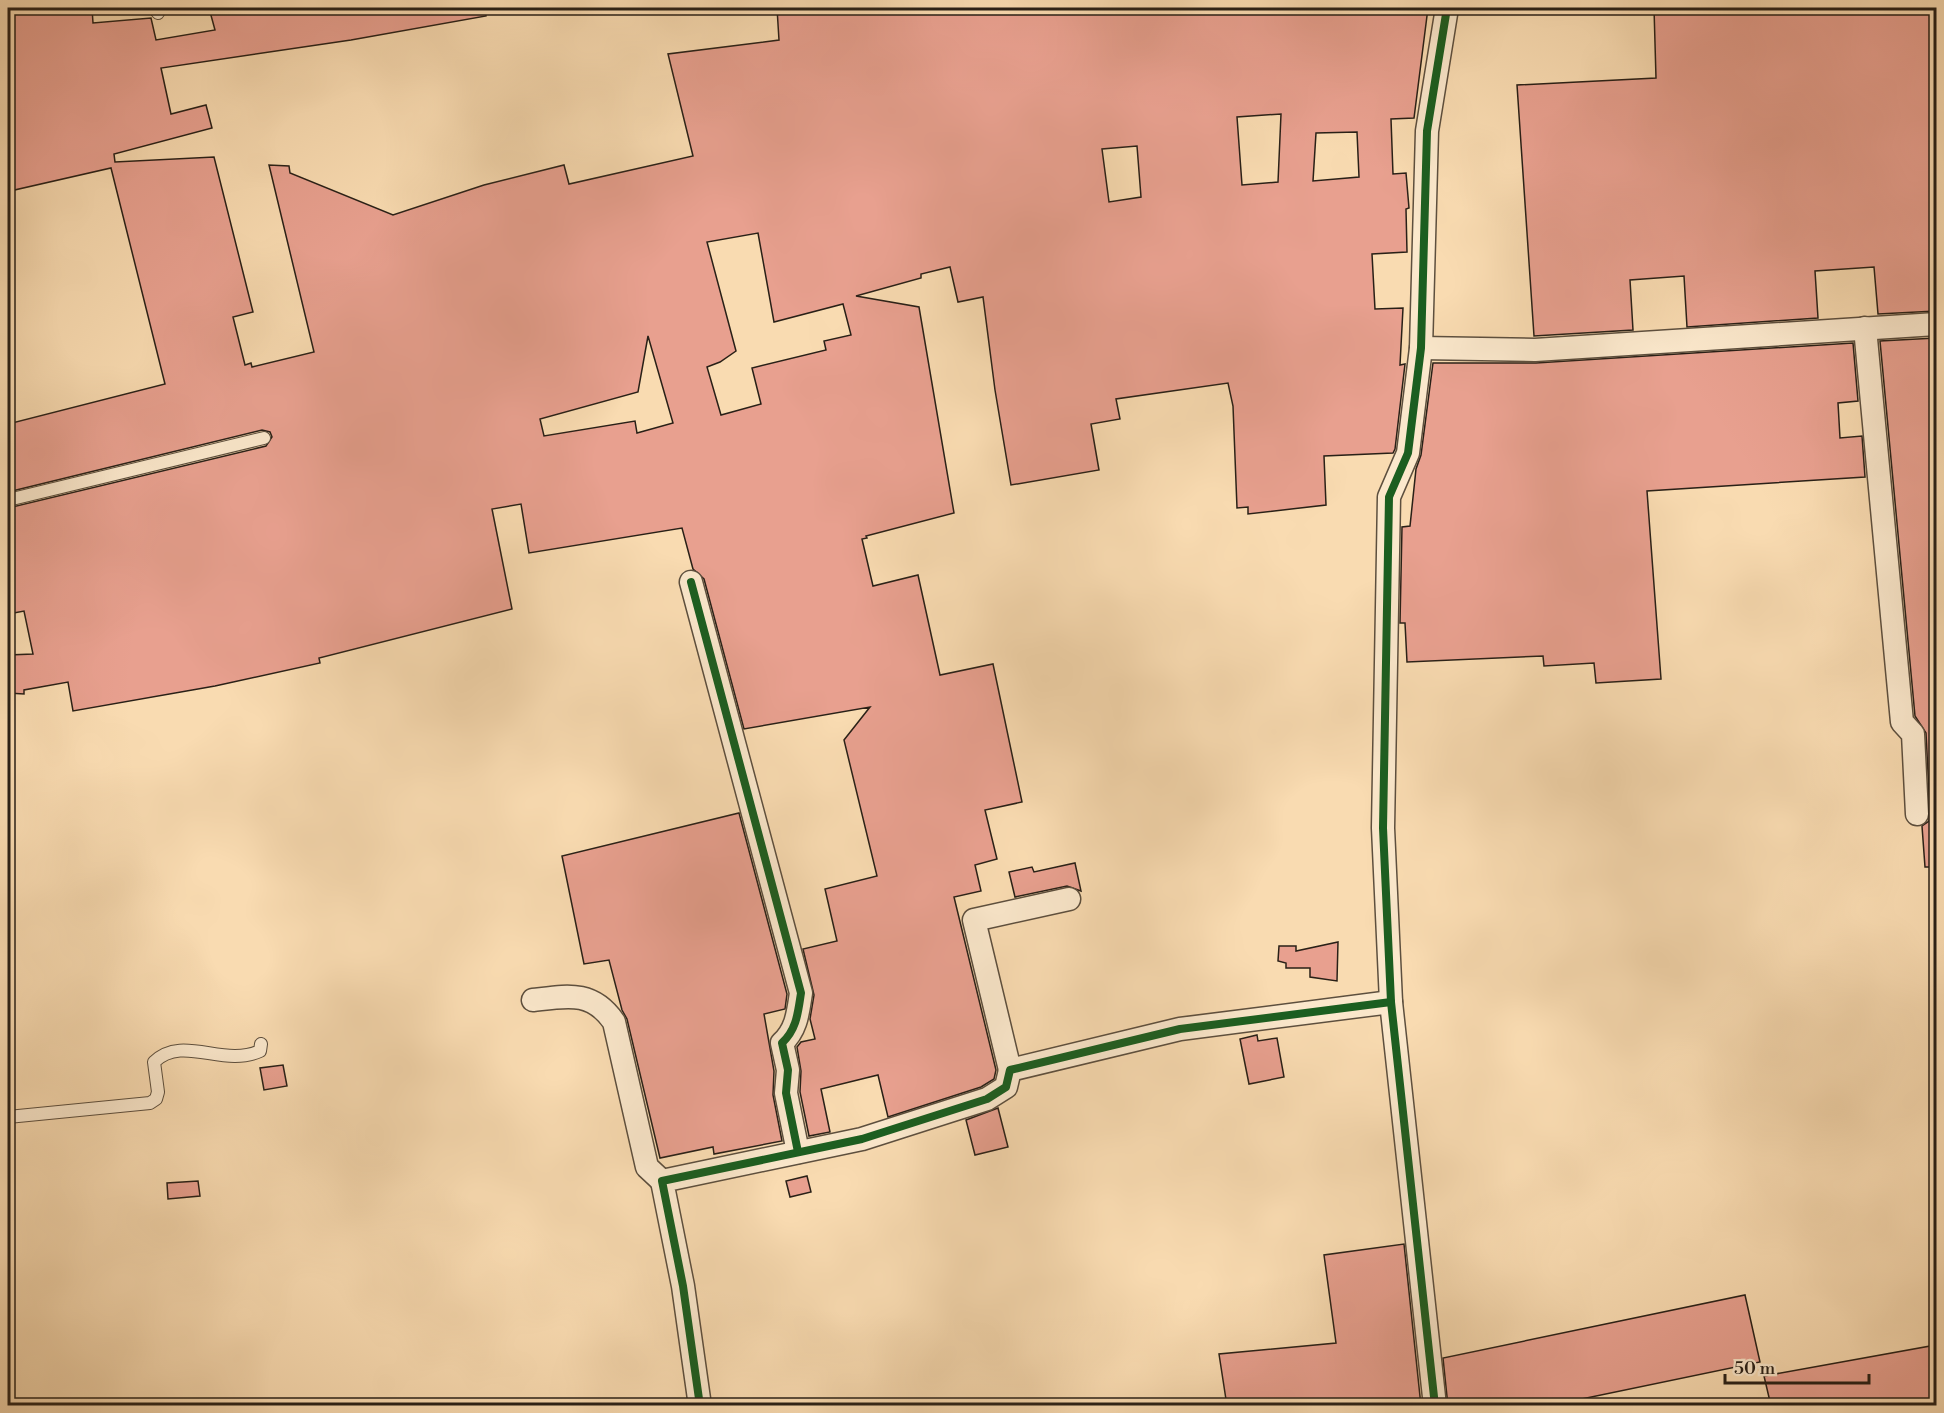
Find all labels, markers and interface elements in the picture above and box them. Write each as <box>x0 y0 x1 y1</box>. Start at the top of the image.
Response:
scale bar <box>1725 1347 1869 1385</box>
text: 50 m <box>1734 1357 1776 1380</box>

